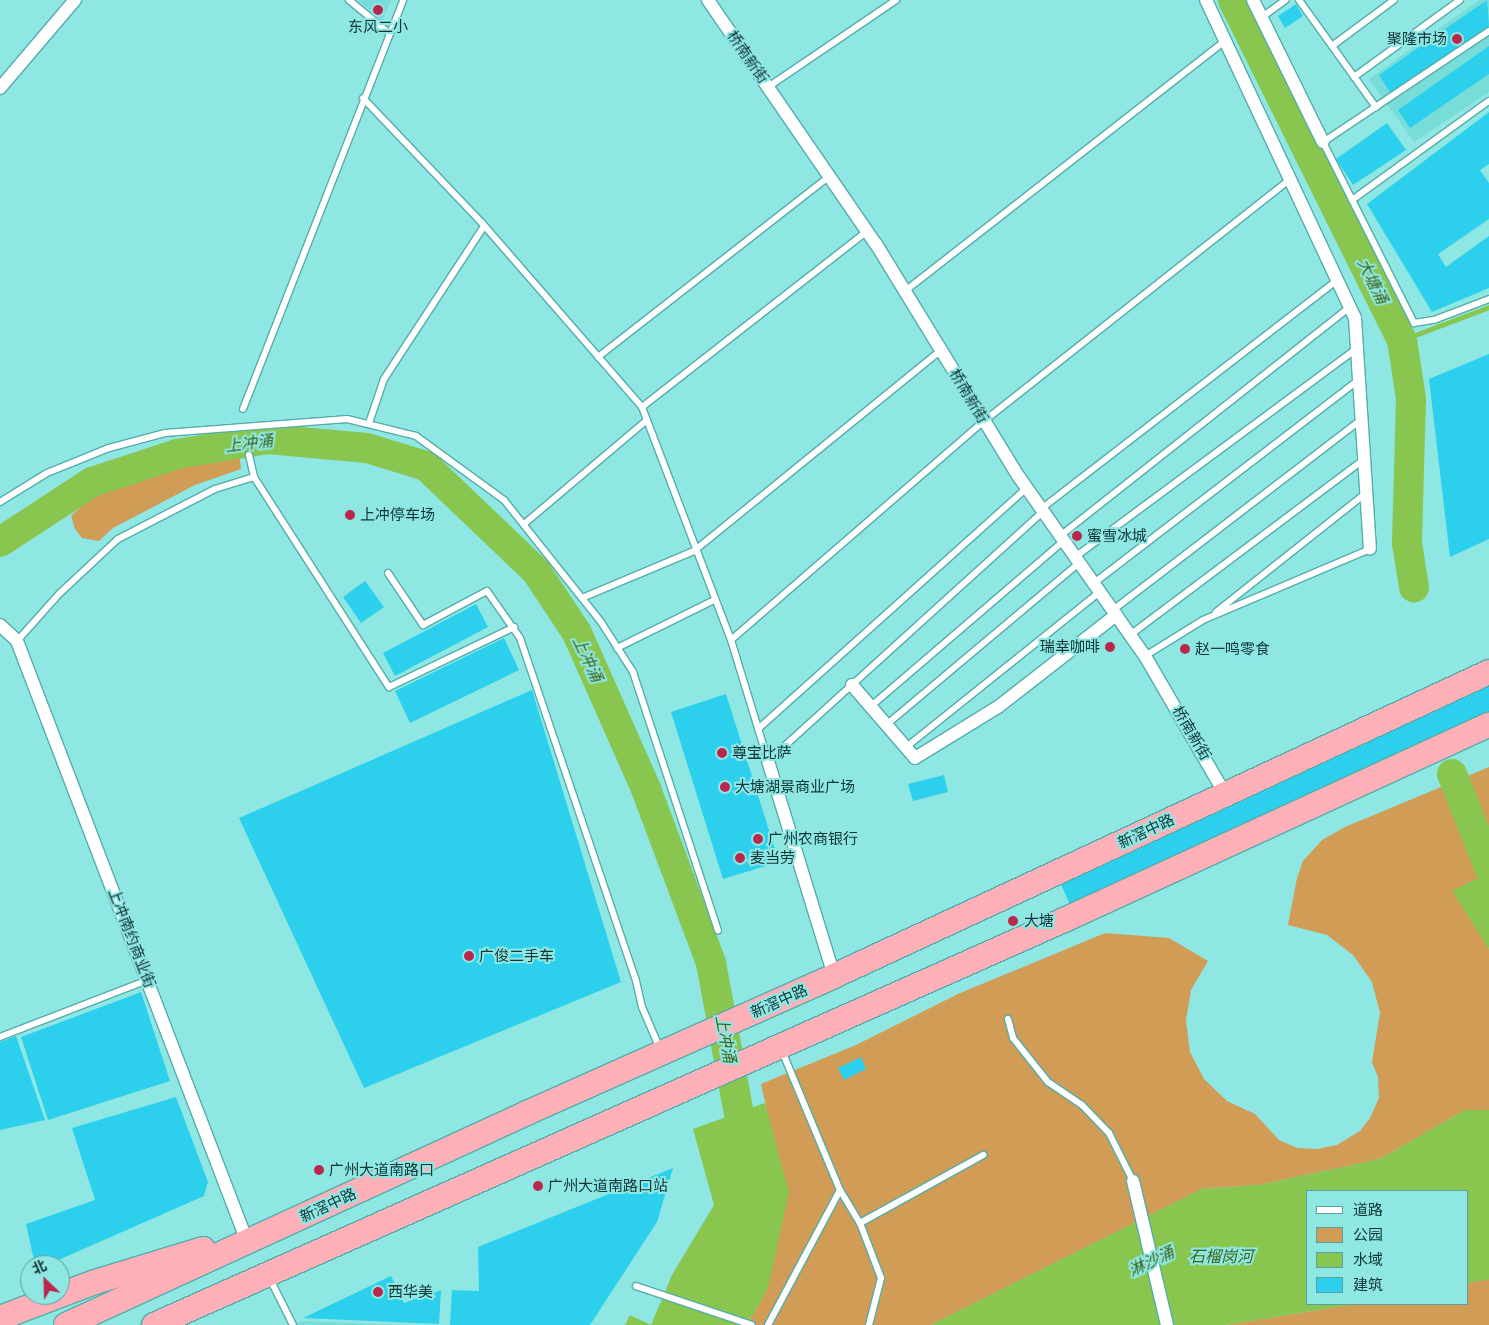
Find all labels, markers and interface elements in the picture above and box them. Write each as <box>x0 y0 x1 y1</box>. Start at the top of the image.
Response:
marker: 东风二小 <box>372 4 384 16</box>
place label: 东风二小 <box>348 18 408 36</box>
street label: 桥南新街 <box>723 27 773 87</box>
place label: 聚隆市场 <box>1387 30 1447 48</box>
marker: 聚隆市场 <box>1451 33 1463 45</box>
water label: 大塘涌 <box>1354 255 1392 307</box>
street label: 桥南新街 <box>946 366 992 426</box>
water label: 上冲涌 <box>224 431 274 455</box>
place label: 上冲停车场 <box>360 506 435 524</box>
marker: 上冲停车场 <box>344 509 356 521</box>
place label: 蜜雪冰城 <box>1087 527 1147 545</box>
marker: 蜜雪冰城 <box>1071 530 1083 542</box>
water label: 上冲涌 <box>569 633 607 685</box>
place label: 瑞幸咖啡 <box>1040 638 1100 656</box>
place label: 赵一鸣零食 <box>1195 640 1270 658</box>
marker: 瑞幸咖啡 <box>1104 641 1116 653</box>
marker: 赵一鸣零食 <box>1179 643 1191 655</box>
street label: 桥南新街 <box>1169 703 1215 763</box>
place label: 尊宝比萨 <box>732 744 792 762</box>
marker: 尊宝比萨 <box>716 747 728 759</box>
place label: 大塘湖景商业广场 <box>735 778 855 796</box>
marker: 大塘湖景商业广场 <box>719 781 731 793</box>
street label: 新滘中路 <box>1115 810 1177 852</box>
place label: 广州农商银行 <box>768 830 858 848</box>
marker: 广州农商银行 <box>752 833 764 845</box>
place label: 麦当劳 <box>750 849 795 867</box>
marker: 麦当劳 <box>734 852 746 864</box>
street label: 上冲南约商业街 <box>105 886 159 990</box>
place label: 大塘 <box>1024 912 1054 930</box>
marker: 大塘 <box>1006 914 1020 928</box>
place label: 广俊二手车 <box>479 947 554 965</box>
marker: 广俊二手车 <box>463 950 475 962</box>
street label: 新滘中路 <box>748 981 810 1021</box>
water label: 上冲涌 <box>712 1014 740 1064</box>
place label: 广州大道南路口 <box>329 1161 434 1179</box>
marker: 广州大道南路口 <box>313 1164 325 1176</box>
place label: 广州大道南路口站 <box>548 1177 668 1195</box>
marker: 广州大道南路口站 <box>532 1180 544 1192</box>
street label: 新滘中路 <box>297 1184 359 1226</box>
legend <box>1306 1190 1469 1305</box>
text: 道路 <box>1353 1198 1383 1221</box>
text: 公园 <box>1353 1223 1383 1246</box>
water label: 淋沙涌 <box>1125 1242 1177 1280</box>
water label: 石榴岗河 <box>1189 1246 1253 1266</box>
text: 水域 <box>1353 1248 1383 1271</box>
text: 北 <box>28 1254 50 1279</box>
north arrow <box>20 1255 70 1305</box>
text: 建筑 <box>1353 1273 1383 1296</box>
place label: 西华美 <box>388 1283 433 1301</box>
marker: 西华美 <box>372 1286 384 1298</box>

